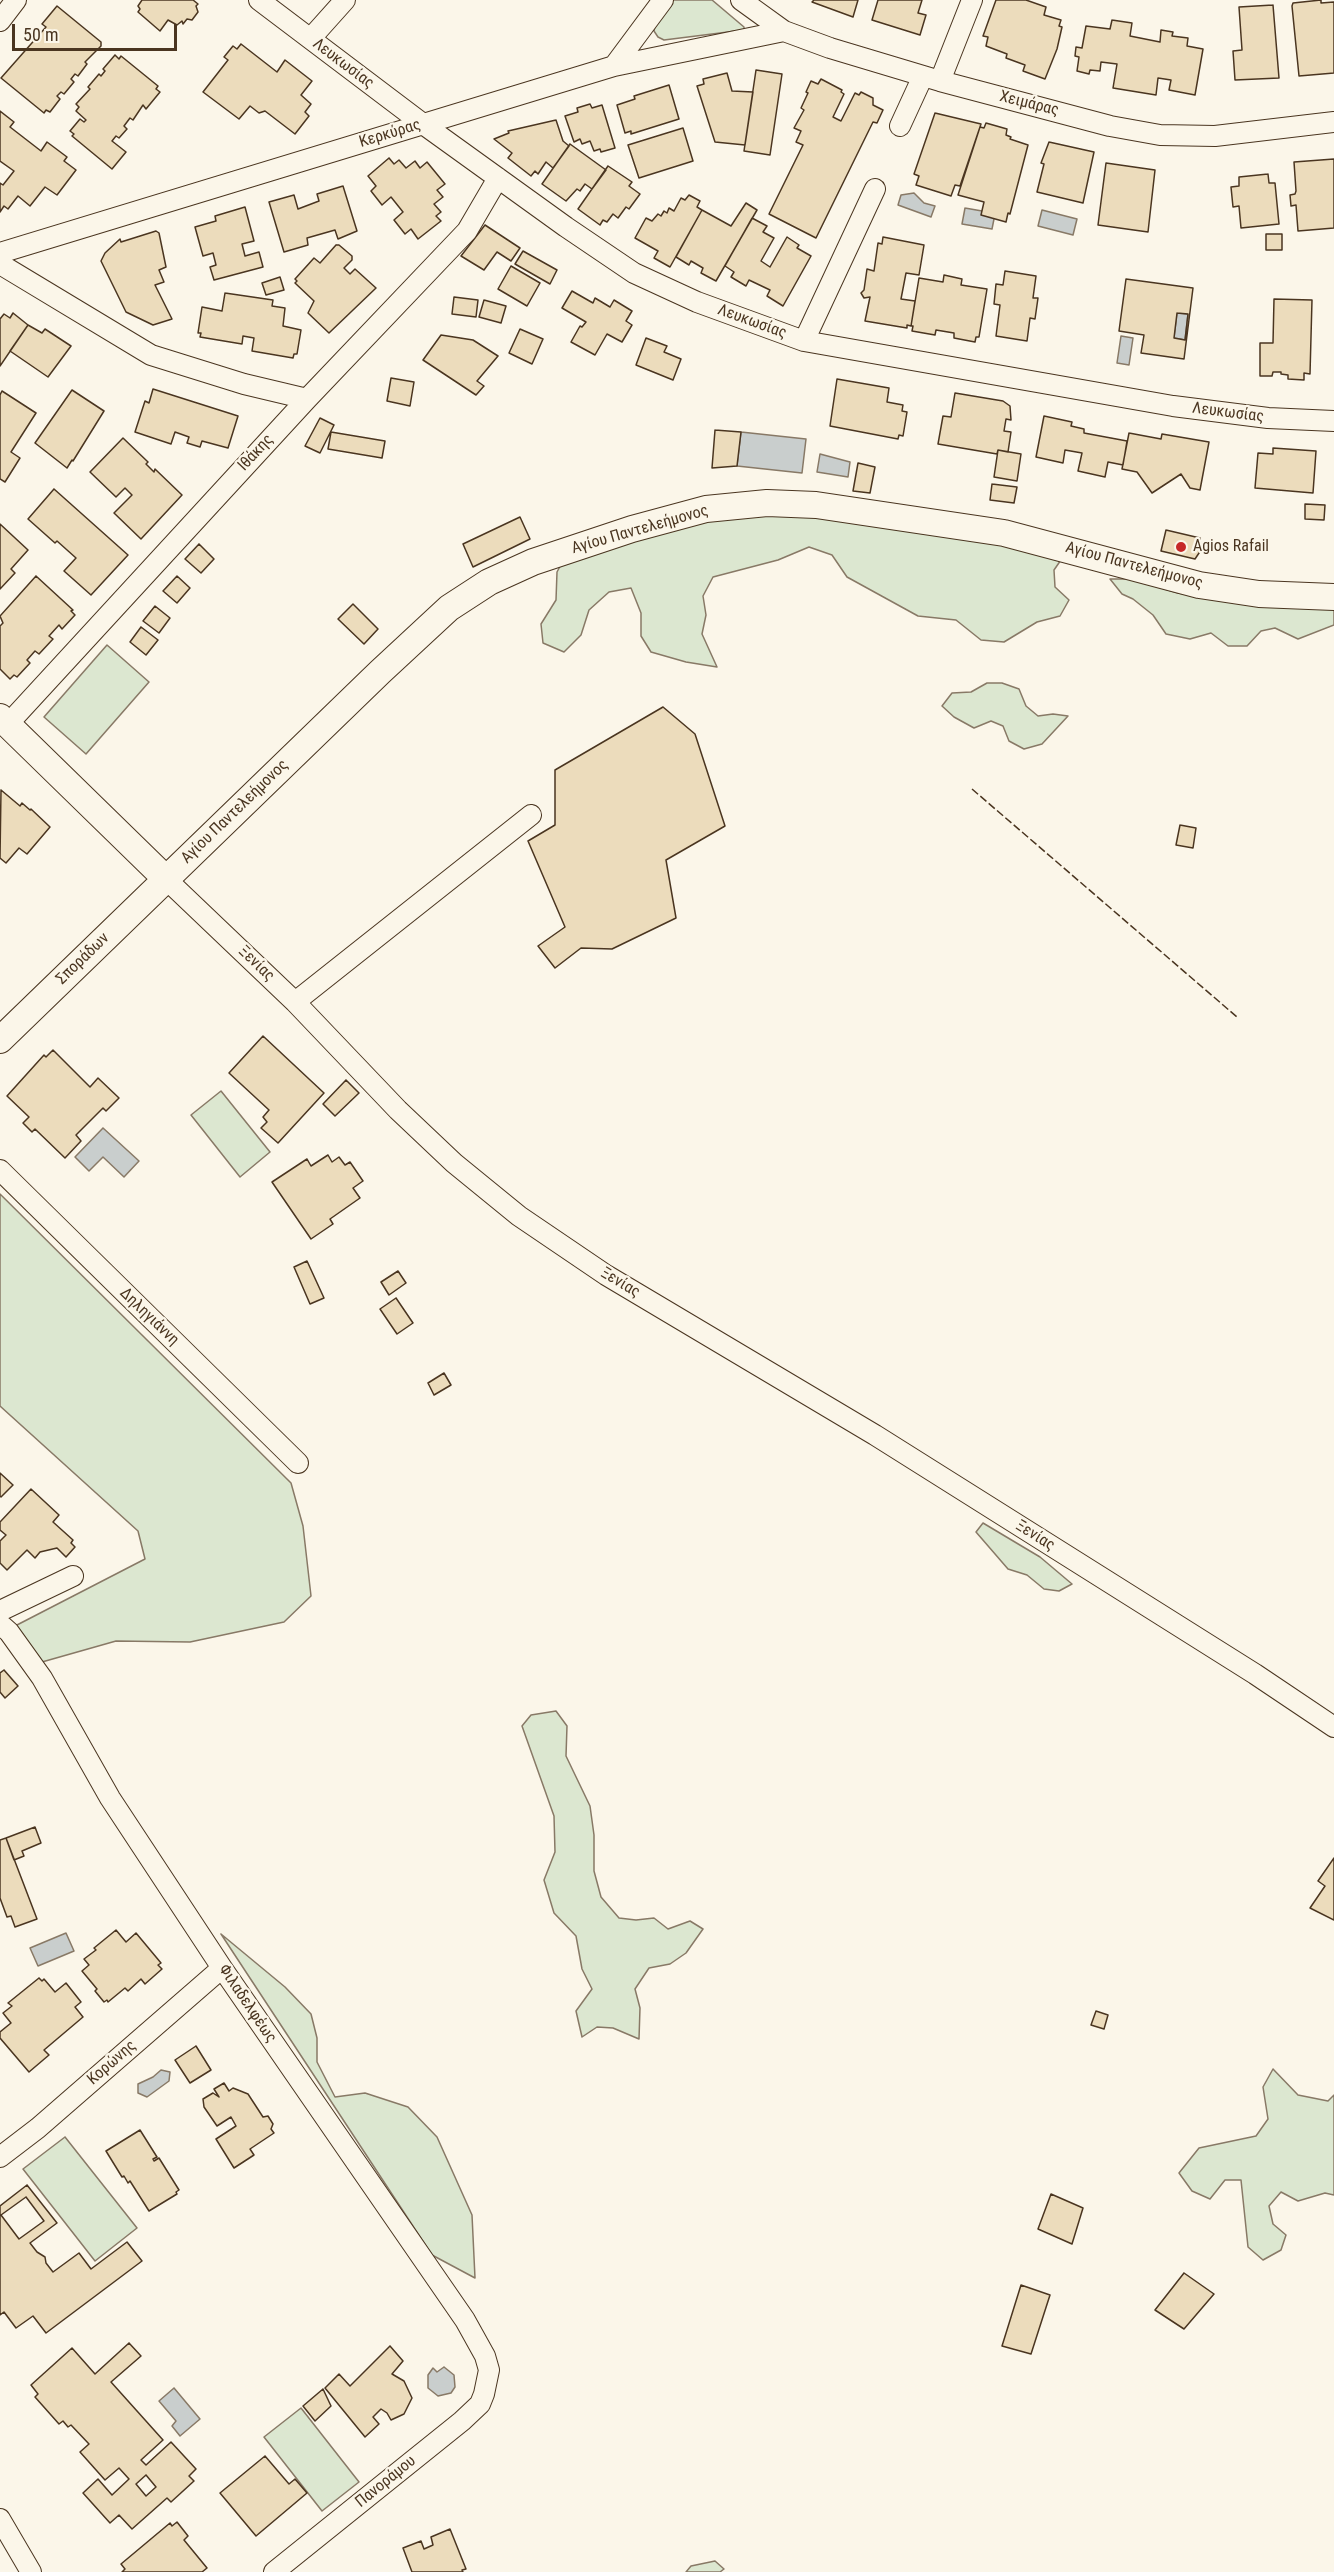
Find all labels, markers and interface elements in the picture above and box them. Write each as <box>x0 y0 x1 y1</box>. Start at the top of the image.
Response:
scale bar <box>15 12 180 50</box>
text: 50 m <box>23 24 58 45</box>
street label: Λευκωσίας <box>309 35 377 93</box>
street label: Χειμάρας <box>997 87 1061 121</box>
street label: Κερκύρας <box>357 116 423 152</box>
street label: Λευκωσίας <box>715 301 789 343</box>
street label: Λευκωσίας <box>1191 399 1265 427</box>
street label: Ιθάκης <box>234 431 278 475</box>
street label: Αγίου Παντελεήμονος <box>569 501 711 559</box>
place label: Agios Rafail <box>1193 537 1269 557</box>
street label: Αγίου Παντελεήμονος <box>1063 538 1205 594</box>
marker: Agios Rafail <box>1174 540 1188 554</box>
street label: Αγίου Παντελεήμονος <box>177 756 293 868</box>
street label: Σποράδων <box>52 929 114 989</box>
street label: Ξενίας <box>234 942 278 986</box>
street label: Ξενίας <box>597 1264 643 1302</box>
street label: Δηληγιάννη <box>115 1284 183 1350</box>
street label: Ξενίας <box>1012 1517 1058 1555</box>
street label: Φιλαδελφέως <box>214 1961 280 2047</box>
street label: Κορώνης <box>84 2037 140 2089</box>
street label: Πανοράμου <box>352 2452 420 2512</box>

